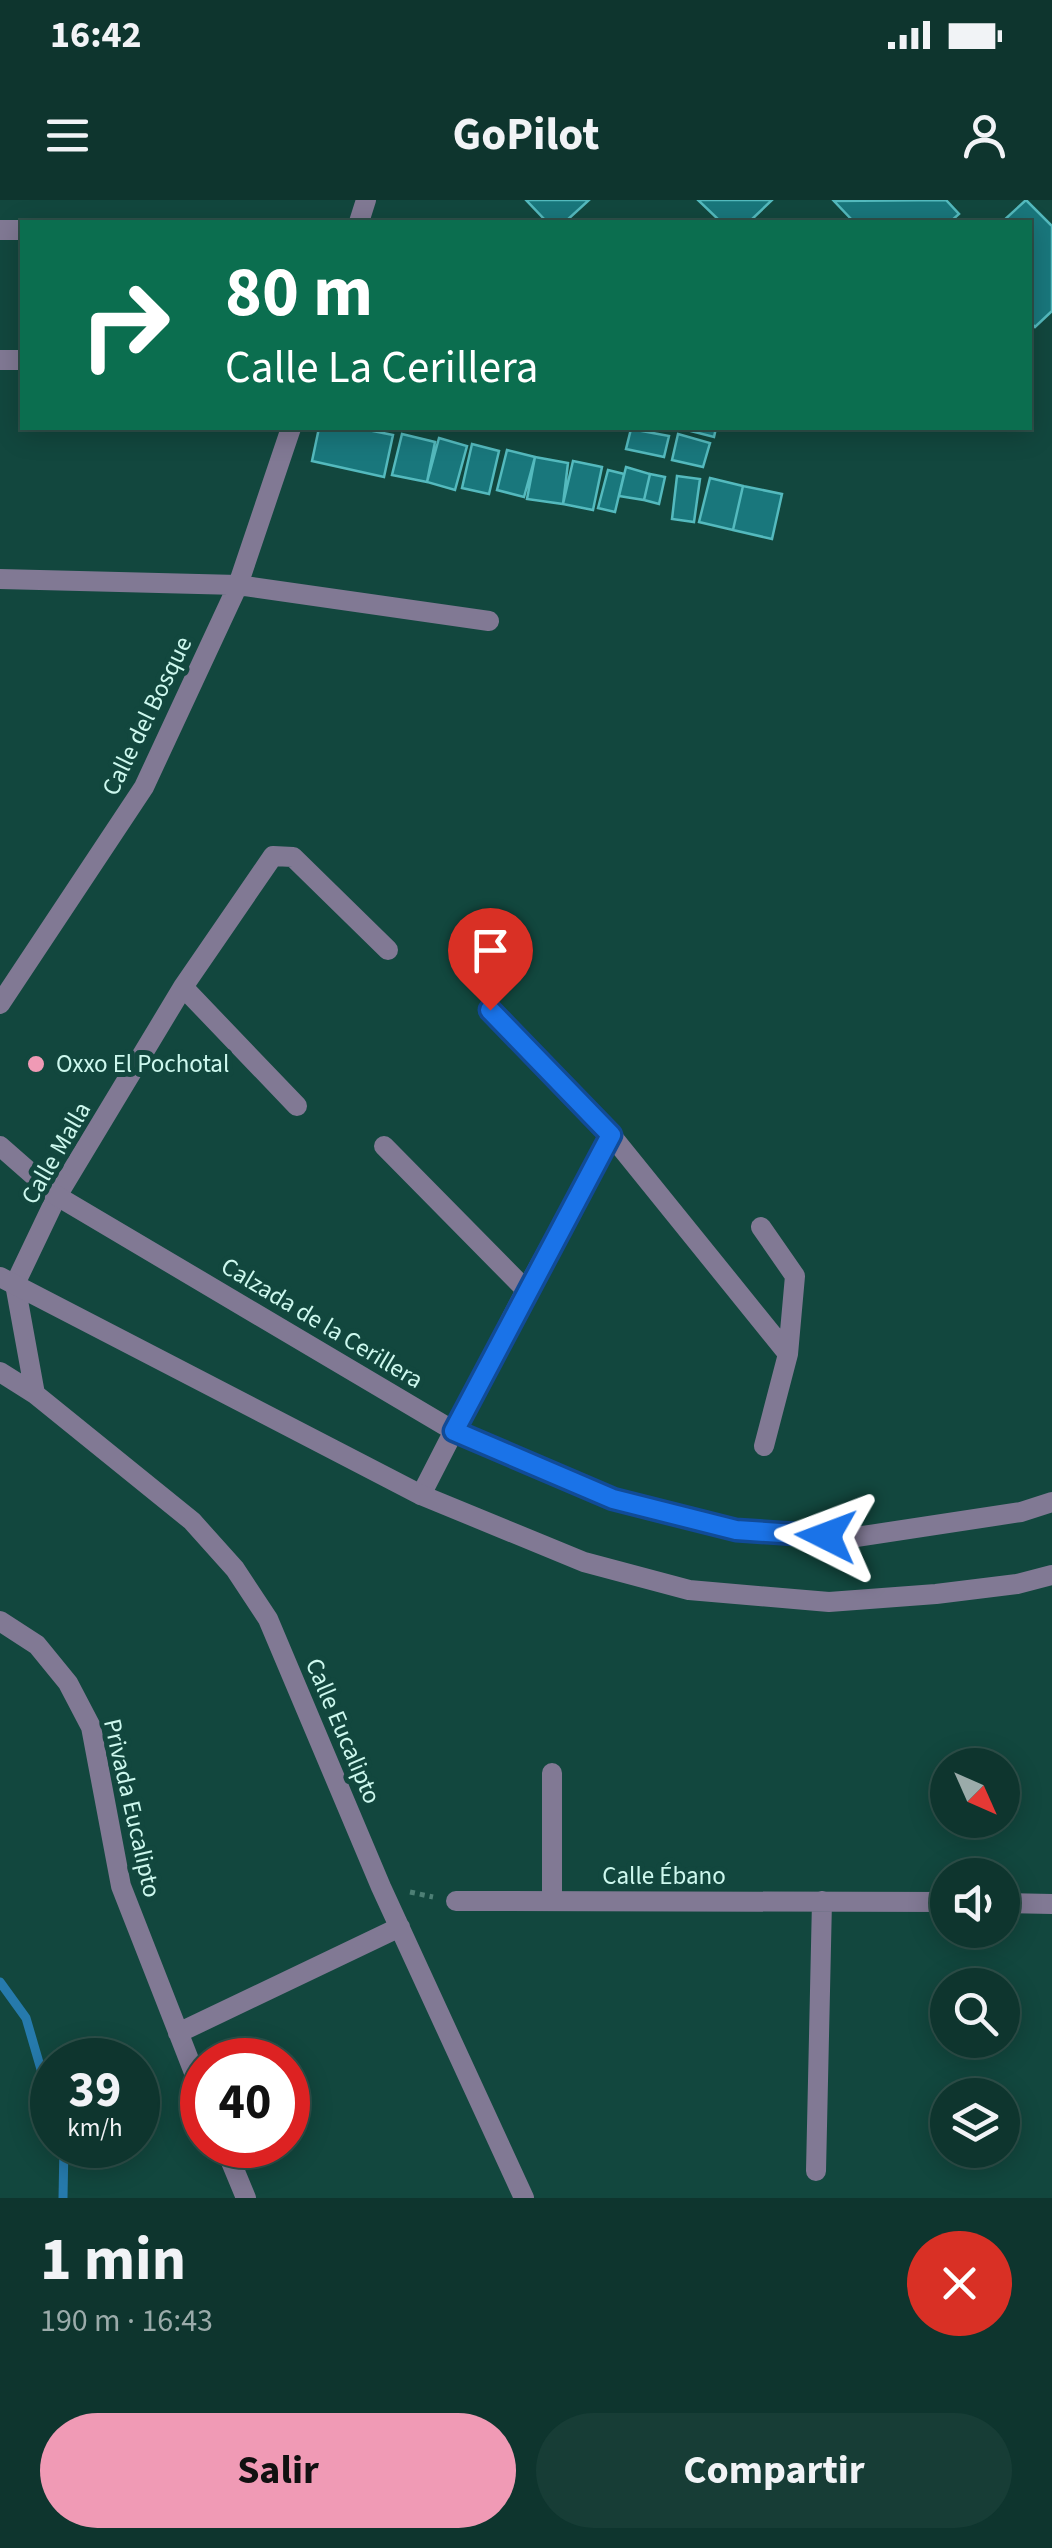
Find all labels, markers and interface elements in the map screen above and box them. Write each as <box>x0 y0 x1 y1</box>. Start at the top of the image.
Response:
text: 16:42 <box>50 8 142 62</box>
text: GoPilot <box>453 103 599 167</box>
icon: menu <box>40 108 95 163</box>
icon: person <box>957 108 1012 163</box>
text: 80 m <box>225 243 373 343</box>
icon: right <box>60 260 190 390</box>
text: Calle La Cerillera <box>225 336 538 400</box>
street label: Calle del Bosque <box>93 630 201 802</box>
pin <box>448 908 533 1011</box>
icon: arrive <box>463 923 518 978</box>
place label: Oxxo El Pochotal <box>56 1046 229 1082</box>
marker: Oxxo El Pochotal <box>25 1053 47 1075</box>
street label: Calle Malla <box>12 1095 100 1211</box>
street label: Calzada de la Cerillera <box>214 1248 430 1398</box>
position arrow <box>774 1484 878 1588</box>
street label: Calle Eucalipto <box>296 1653 390 1809</box>
street label: Privada Eucalipto <box>94 1715 170 1901</box>
north arrow <box>930 1748 1020 1838</box>
map controls <box>930 1748 1020 2168</box>
street label: Calle Ébano <box>602 1858 726 1894</box>
button: sound <box>930 1858 1020 1948</box>
button: search <box>930 1968 1020 2058</box>
speed limit sign: 40 <box>180 2038 310 2168</box>
text: 39 <box>69 2055 121 2126</box>
button: layers <box>930 2078 1020 2168</box>
text: km/h <box>67 2110 123 2146</box>
text: 1 min <box>40 2218 186 2303</box>
button: close <box>907 2231 1012 2336</box>
text: 190 m · 16:43 <box>40 2298 213 2344</box>
button: Salir <box>40 2413 516 2528</box>
button: Compartir <box>536 2413 1012 2528</box>

